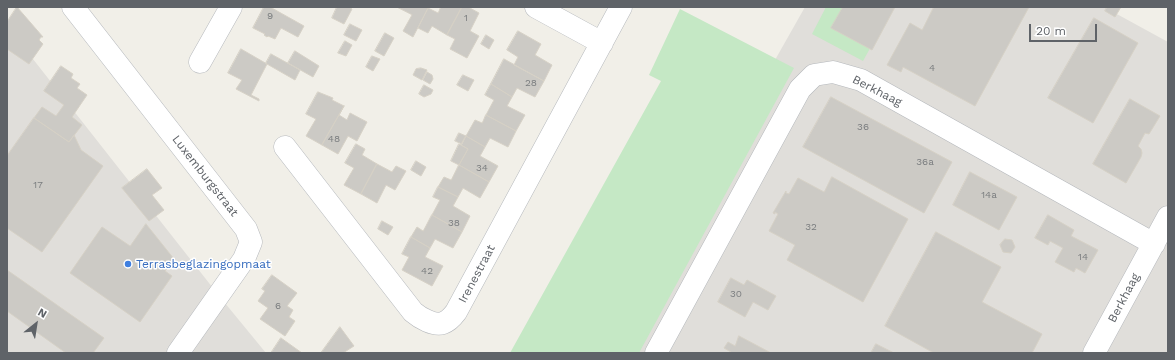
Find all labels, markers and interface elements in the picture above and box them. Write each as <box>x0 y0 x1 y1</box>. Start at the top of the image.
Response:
house number: 9 <box>267 10 273 22</box>
house number: 1 <box>464 12 468 24</box>
scale bar <box>1031 16 1099 42</box>
text: 20 m <box>1036 24 1066 38</box>
house number: 4 <box>929 62 935 74</box>
street label: Berkhaag <box>850 72 904 110</box>
house number: 28 <box>525 77 537 89</box>
house number: 36 <box>857 121 869 133</box>
street label: Luxemburgstraat <box>169 132 241 220</box>
house number: 48 <box>328 133 340 145</box>
house number: 36a <box>916 156 934 168</box>
house number: 34 <box>476 162 488 174</box>
house number: 17 <box>33 179 43 191</box>
house number: 14a <box>981 189 997 201</box>
house number: 38 <box>448 217 460 229</box>
house number: 32 <box>805 221 817 233</box>
street label: Irenestraat <box>456 242 498 306</box>
house number: 14 <box>1078 251 1088 263</box>
place label: Terrasbeglazingopmaat <box>136 257 271 271</box>
marker: Terrasbeglazingopmaat <box>123 259 133 269</box>
house number: 42 <box>421 265 433 277</box>
street label: Berkhaag <box>1105 271 1143 325</box>
house number: 30 <box>730 288 742 300</box>
house number: 6 <box>275 300 281 312</box>
north arrow <box>16 304 56 344</box>
text: N <box>35 306 49 321</box>

